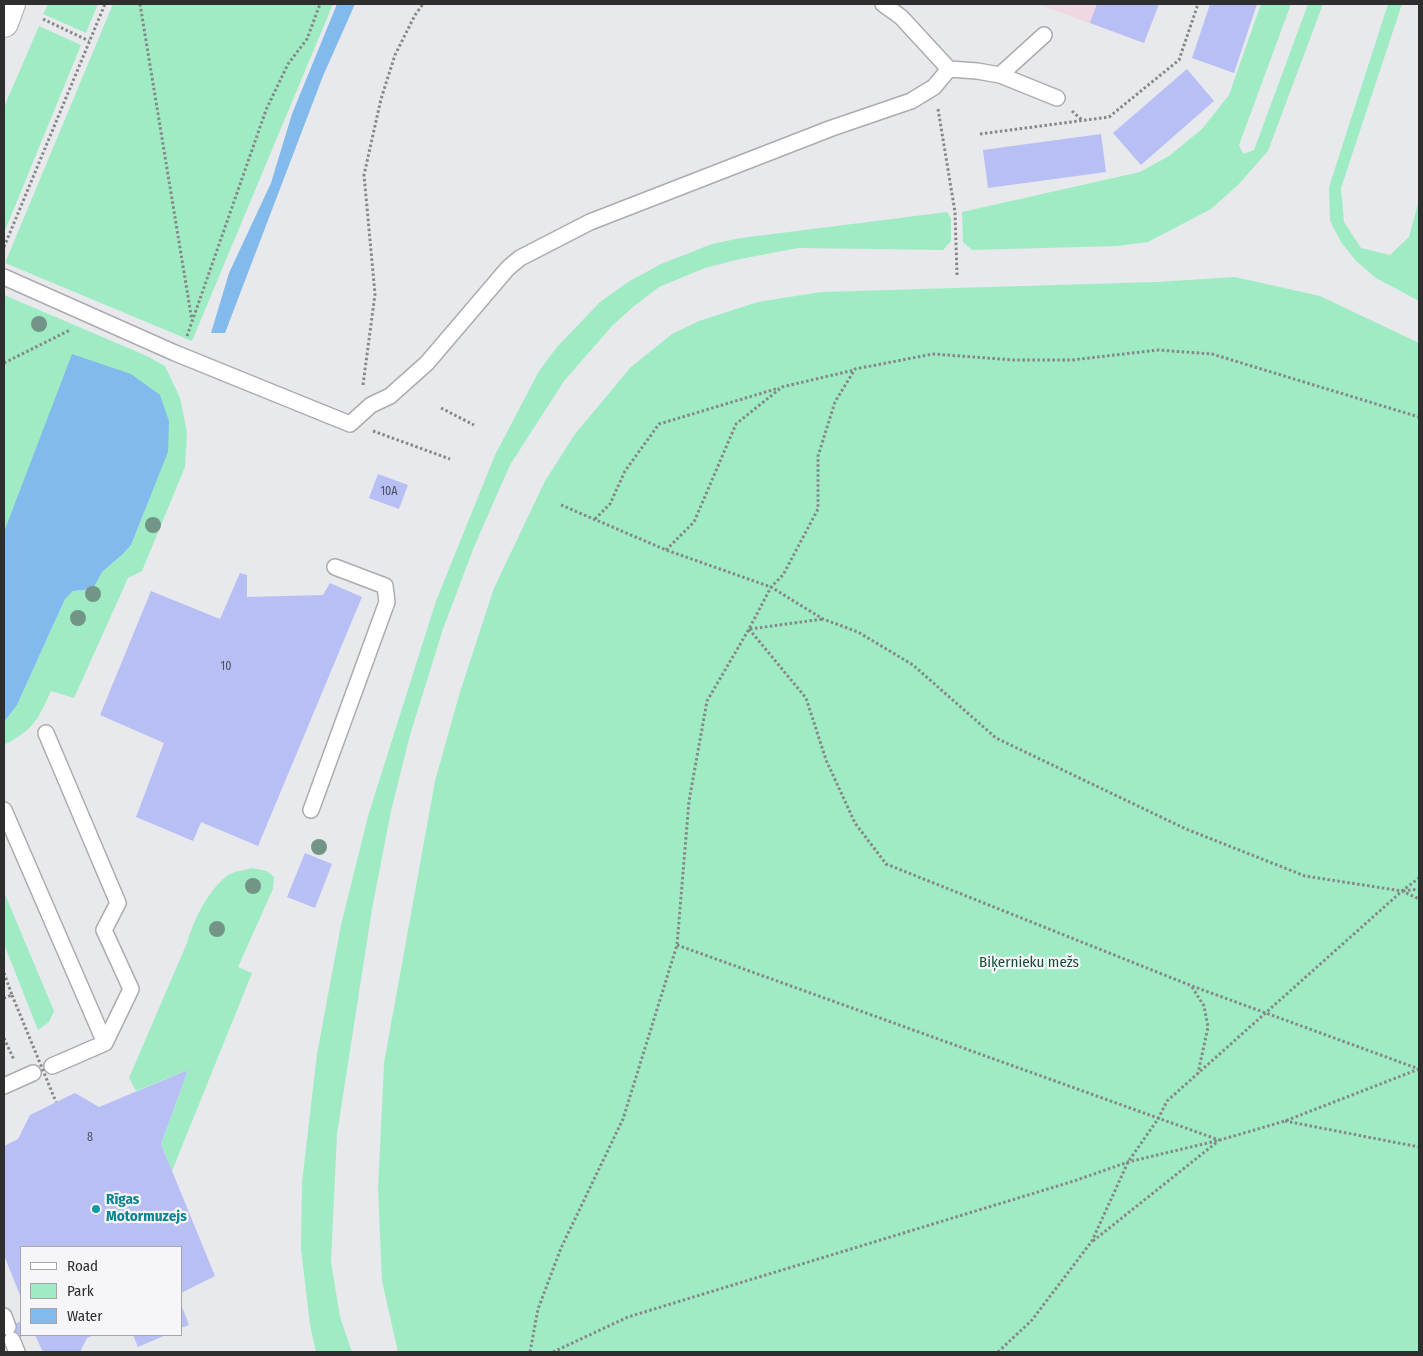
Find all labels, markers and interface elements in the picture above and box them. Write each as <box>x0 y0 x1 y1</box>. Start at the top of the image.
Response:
house number: 10A <box>380 485 398 499</box>
house number: 10 <box>221 660 231 674</box>
park label: Biķernieku mežs <box>979 954 1079 972</box>
house number: 8 <box>87 1131 93 1145</box>
place label: Rīgas Motormuzejs <box>106 1191 187 1226</box>
marker: Rīgas Motormuzejs <box>90 1203 102 1215</box>
legend <box>20 1246 182 1336</box>
text: Road <box>67 1257 98 1275</box>
text: Park <box>67 1282 94 1300</box>
text: Water <box>67 1307 102 1325</box>

